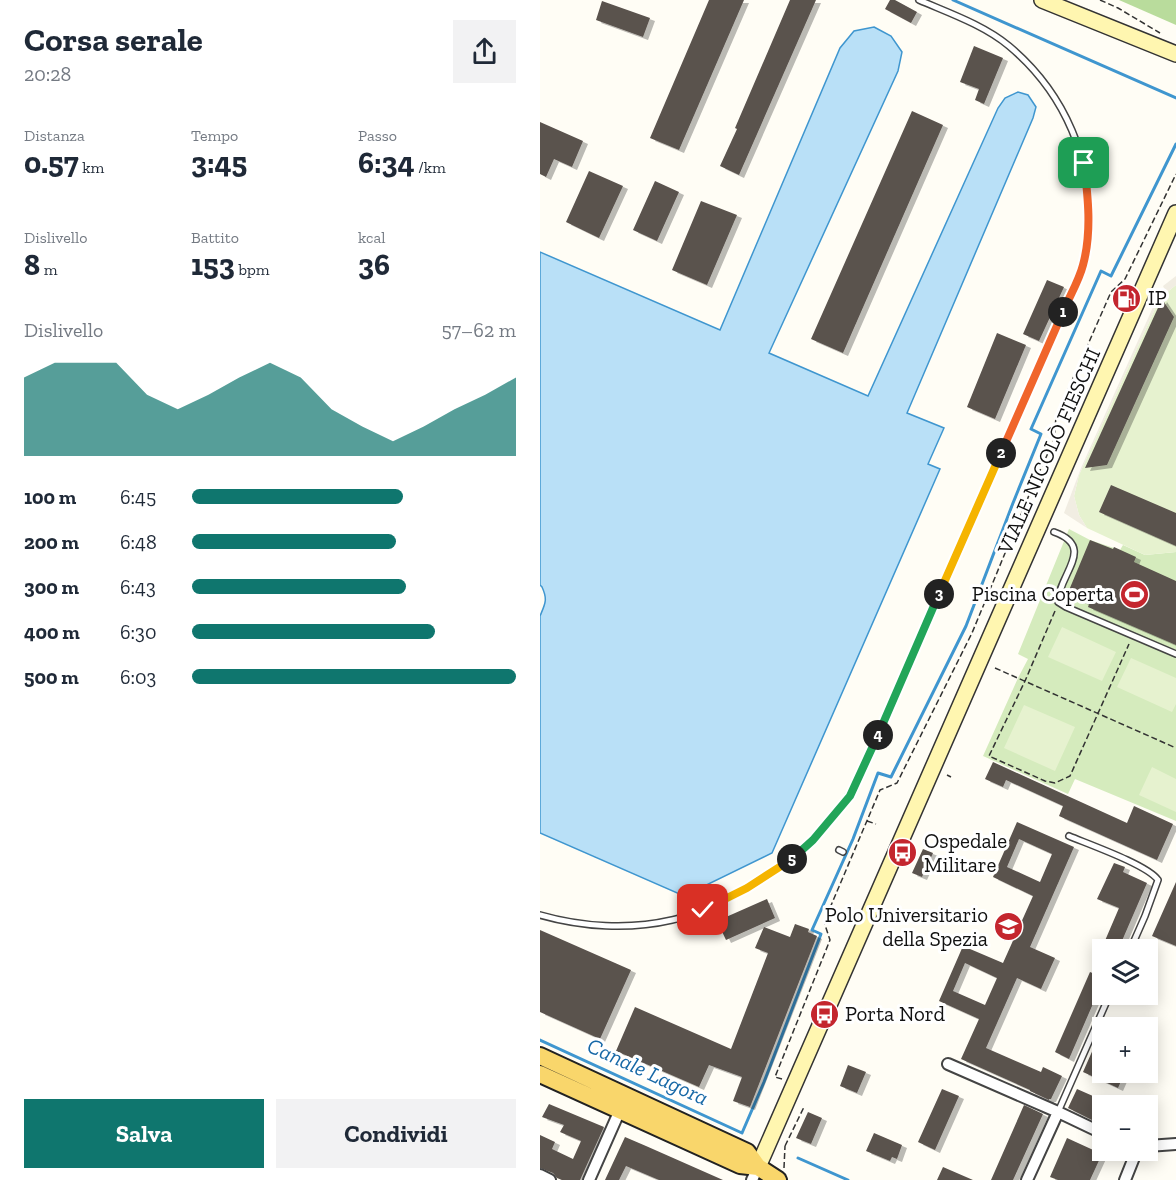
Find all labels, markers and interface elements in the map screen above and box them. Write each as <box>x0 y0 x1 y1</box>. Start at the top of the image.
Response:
text: Corsa serale <box>24 20 203 59</box>
button: share <box>453 20 516 83</box>
text: 20:28 <box>24 62 71 86</box>
text: Distanza <box>24 126 85 145</box>
text: Tempo <box>191 126 238 145</box>
text: Passo <box>358 126 397 145</box>
pin <box>1058 137 1109 188</box>
text: 0.57 <box>24 145 79 181</box>
text: 3:45 <box>191 145 247 181</box>
text: 6:34 <box>358 145 415 181</box>
icon: arrive <box>1067 146 1100 179</box>
text: km <box>79 158 104 177</box>
text: /km <box>415 158 446 177</box>
text: Dislivello <box>24 228 87 247</box>
text: Battito <box>191 228 239 247</box>
text: kcal <box>358 228 385 247</box>
text: 8 <box>24 247 40 283</box>
text: 153 <box>191 247 235 283</box>
text: 36 <box>358 247 390 283</box>
text: m <box>40 260 58 279</box>
text: bpm <box>235 260 270 279</box>
fuel station icon: IP <box>1111 282 1143 314</box>
place label: IP <box>1148 285 1167 310</box>
pin: 1 <box>1048 297 1078 327</box>
text: 1 <box>1060 302 1066 321</box>
text: Dislivello <box>24 318 103 342</box>
text: 57–62 m <box>442 318 516 342</box>
street label: VIALE NICOLÒ FIESCHI <box>991 344 1105 559</box>
pin: 2 <box>986 438 1016 468</box>
text: 2 <box>997 443 1005 462</box>
text: 100 m <box>24 485 76 509</box>
text: 6:45 <box>120 485 156 509</box>
text: 200 m <box>24 530 79 554</box>
text: 6:48 <box>120 530 157 554</box>
text: 300 m <box>24 575 79 599</box>
text: 6:43 <box>120 575 156 599</box>
sports icon: Piscina Coperta <box>1119 578 1151 610</box>
pin: 3 <box>924 579 954 609</box>
place label: Piscina Coperta <box>972 581 1114 606</box>
text: 3 <box>935 584 943 603</box>
text: 400 m <box>24 620 80 644</box>
text: 6:30 <box>120 620 156 644</box>
text: 500 m <box>24 665 79 689</box>
text: 6:03 <box>120 665 156 689</box>
pin: 4 <box>863 720 893 750</box>
text: 4 <box>873 725 883 744</box>
place label: Ospedale Militare <box>924 828 1007 877</box>
bus stop icon: Ospedale Militare <box>887 837 919 869</box>
pin: 5 <box>777 844 807 874</box>
text: 5 <box>788 849 796 868</box>
pin <box>677 884 728 935</box>
icon: check <box>686 893 719 926</box>
place label: Polo Universitario della Spezia <box>825 902 988 951</box>
school or university icon: Polo Universitario della Spezia <box>993 911 1025 943</box>
map controls <box>1092 939 1158 1161</box>
button: layers <box>1092 939 1158 1005</box>
bus stop icon: Porta Nord <box>808 998 840 1030</box>
place label: Porta Nord <box>845 1001 946 1026</box>
button: + <box>1092 1017 1158 1083</box>
water label: Canale Lagora <box>583 1032 713 1111</box>
button: − <box>1092 1095 1158 1161</box>
button: Salva <box>24 1099 264 1168</box>
button: Condividi <box>276 1099 516 1168</box>

